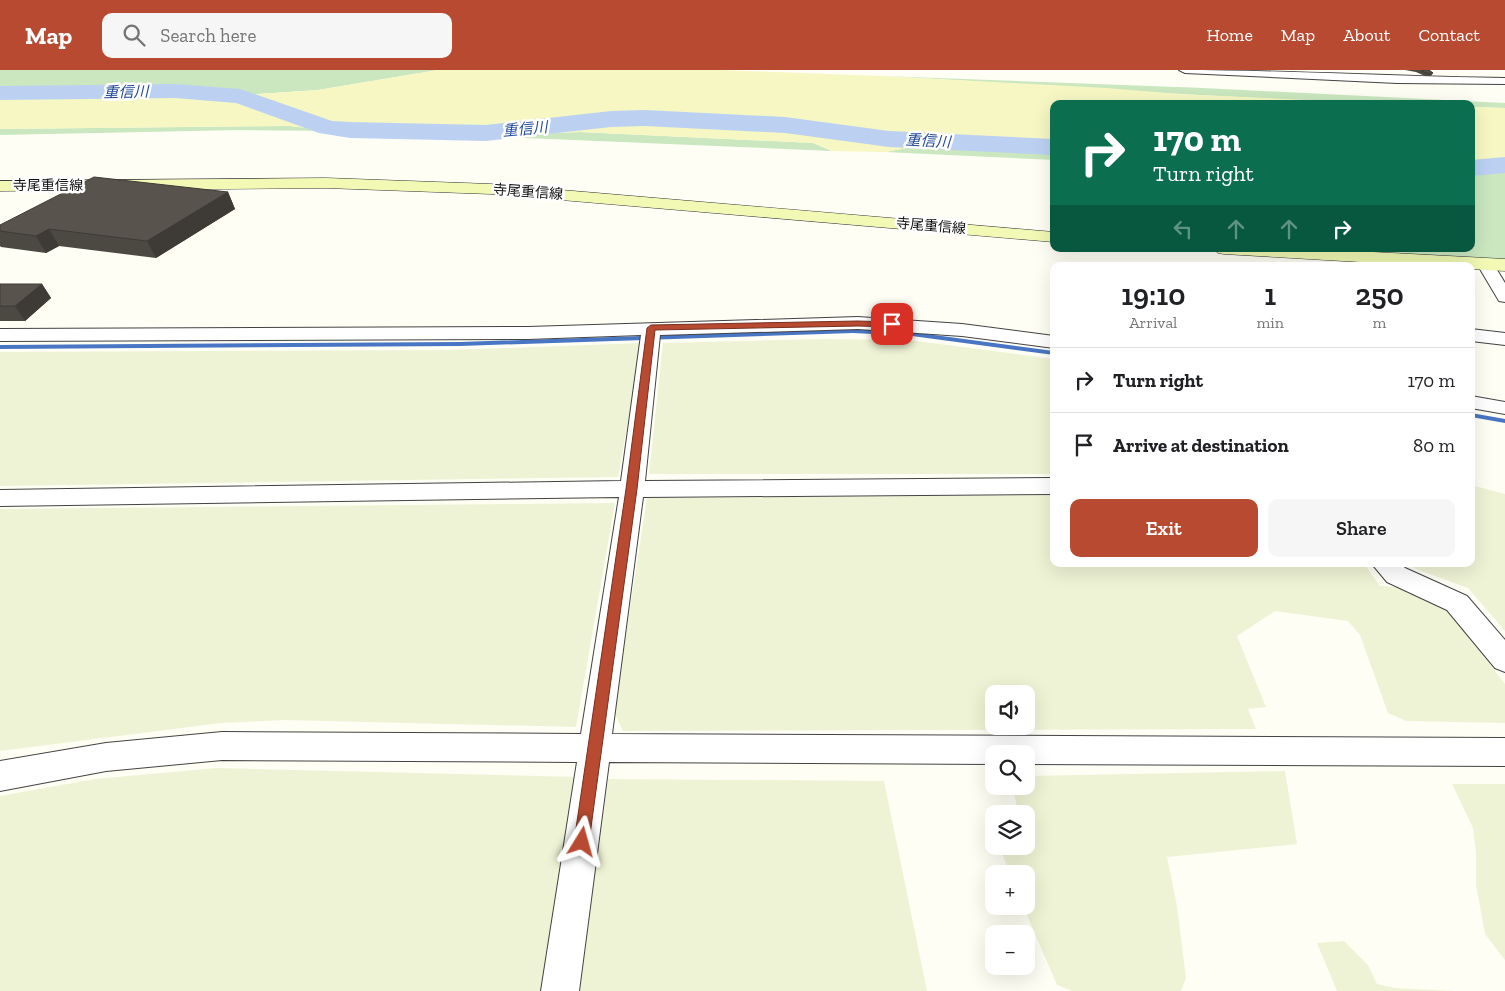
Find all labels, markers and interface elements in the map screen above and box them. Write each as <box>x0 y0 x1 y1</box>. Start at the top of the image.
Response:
search box <box>102 13 452 58</box>
text: Map <box>25 21 72 50</box>
icon: search <box>120 21 148 49</box>
text: Search here <box>160 24 257 47</box>
text: Home <box>1206 24 1253 46</box>
text: Map <box>1281 24 1315 46</box>
text: About <box>1343 24 1390 46</box>
text: Contact <box>1418 24 1480 46</box>
water label: 重信川 <box>103 83 151 101</box>
water label: 重信川 <box>502 118 550 140</box>
text: 170 m <box>1153 118 1241 160</box>
icon: right <box>1070 120 1135 185</box>
water label: 重信川 <box>905 131 953 151</box>
text: Turn right <box>1153 160 1254 187</box>
street label: 寺尾重信線 <box>13 177 83 194</box>
street label: 寺尾重信線 <box>492 181 564 203</box>
street label: 寺尾重信線 <box>895 214 967 238</box>
icon: left <box>1169 215 1197 243</box>
icon: ahead <box>1222 215 1250 243</box>
icon: ahead <box>1275 215 1303 243</box>
icon: right <box>1328 215 1356 243</box>
text: 19:10 <box>1121 277 1185 313</box>
text: 1 <box>1264 277 1276 313</box>
text: 250 <box>1355 277 1404 313</box>
pin <box>871 303 913 345</box>
icon: arrive <box>878 310 906 338</box>
text: Arrival <box>1129 313 1177 332</box>
text: min <box>1257 313 1284 332</box>
text: m <box>1373 313 1386 332</box>
icon: right <box>1070 366 1098 394</box>
text: Turn right <box>1113 369 1203 392</box>
text: 170 m <box>1407 369 1455 392</box>
icon: arrive <box>1070 431 1098 459</box>
text: Arrive at destination <box>1113 434 1289 457</box>
text: 80 m <box>1413 434 1455 457</box>
button: Exit <box>1070 499 1258 557</box>
button: Share <box>1268 499 1455 557</box>
map controls <box>985 685 1035 975</box>
button: sound <box>985 685 1035 735</box>
button: search <box>985 745 1035 795</box>
button: layers <box>985 805 1035 855</box>
position arrow <box>555 815 607 867</box>
button: + <box>985 865 1035 915</box>
button: − <box>985 925 1035 975</box>

